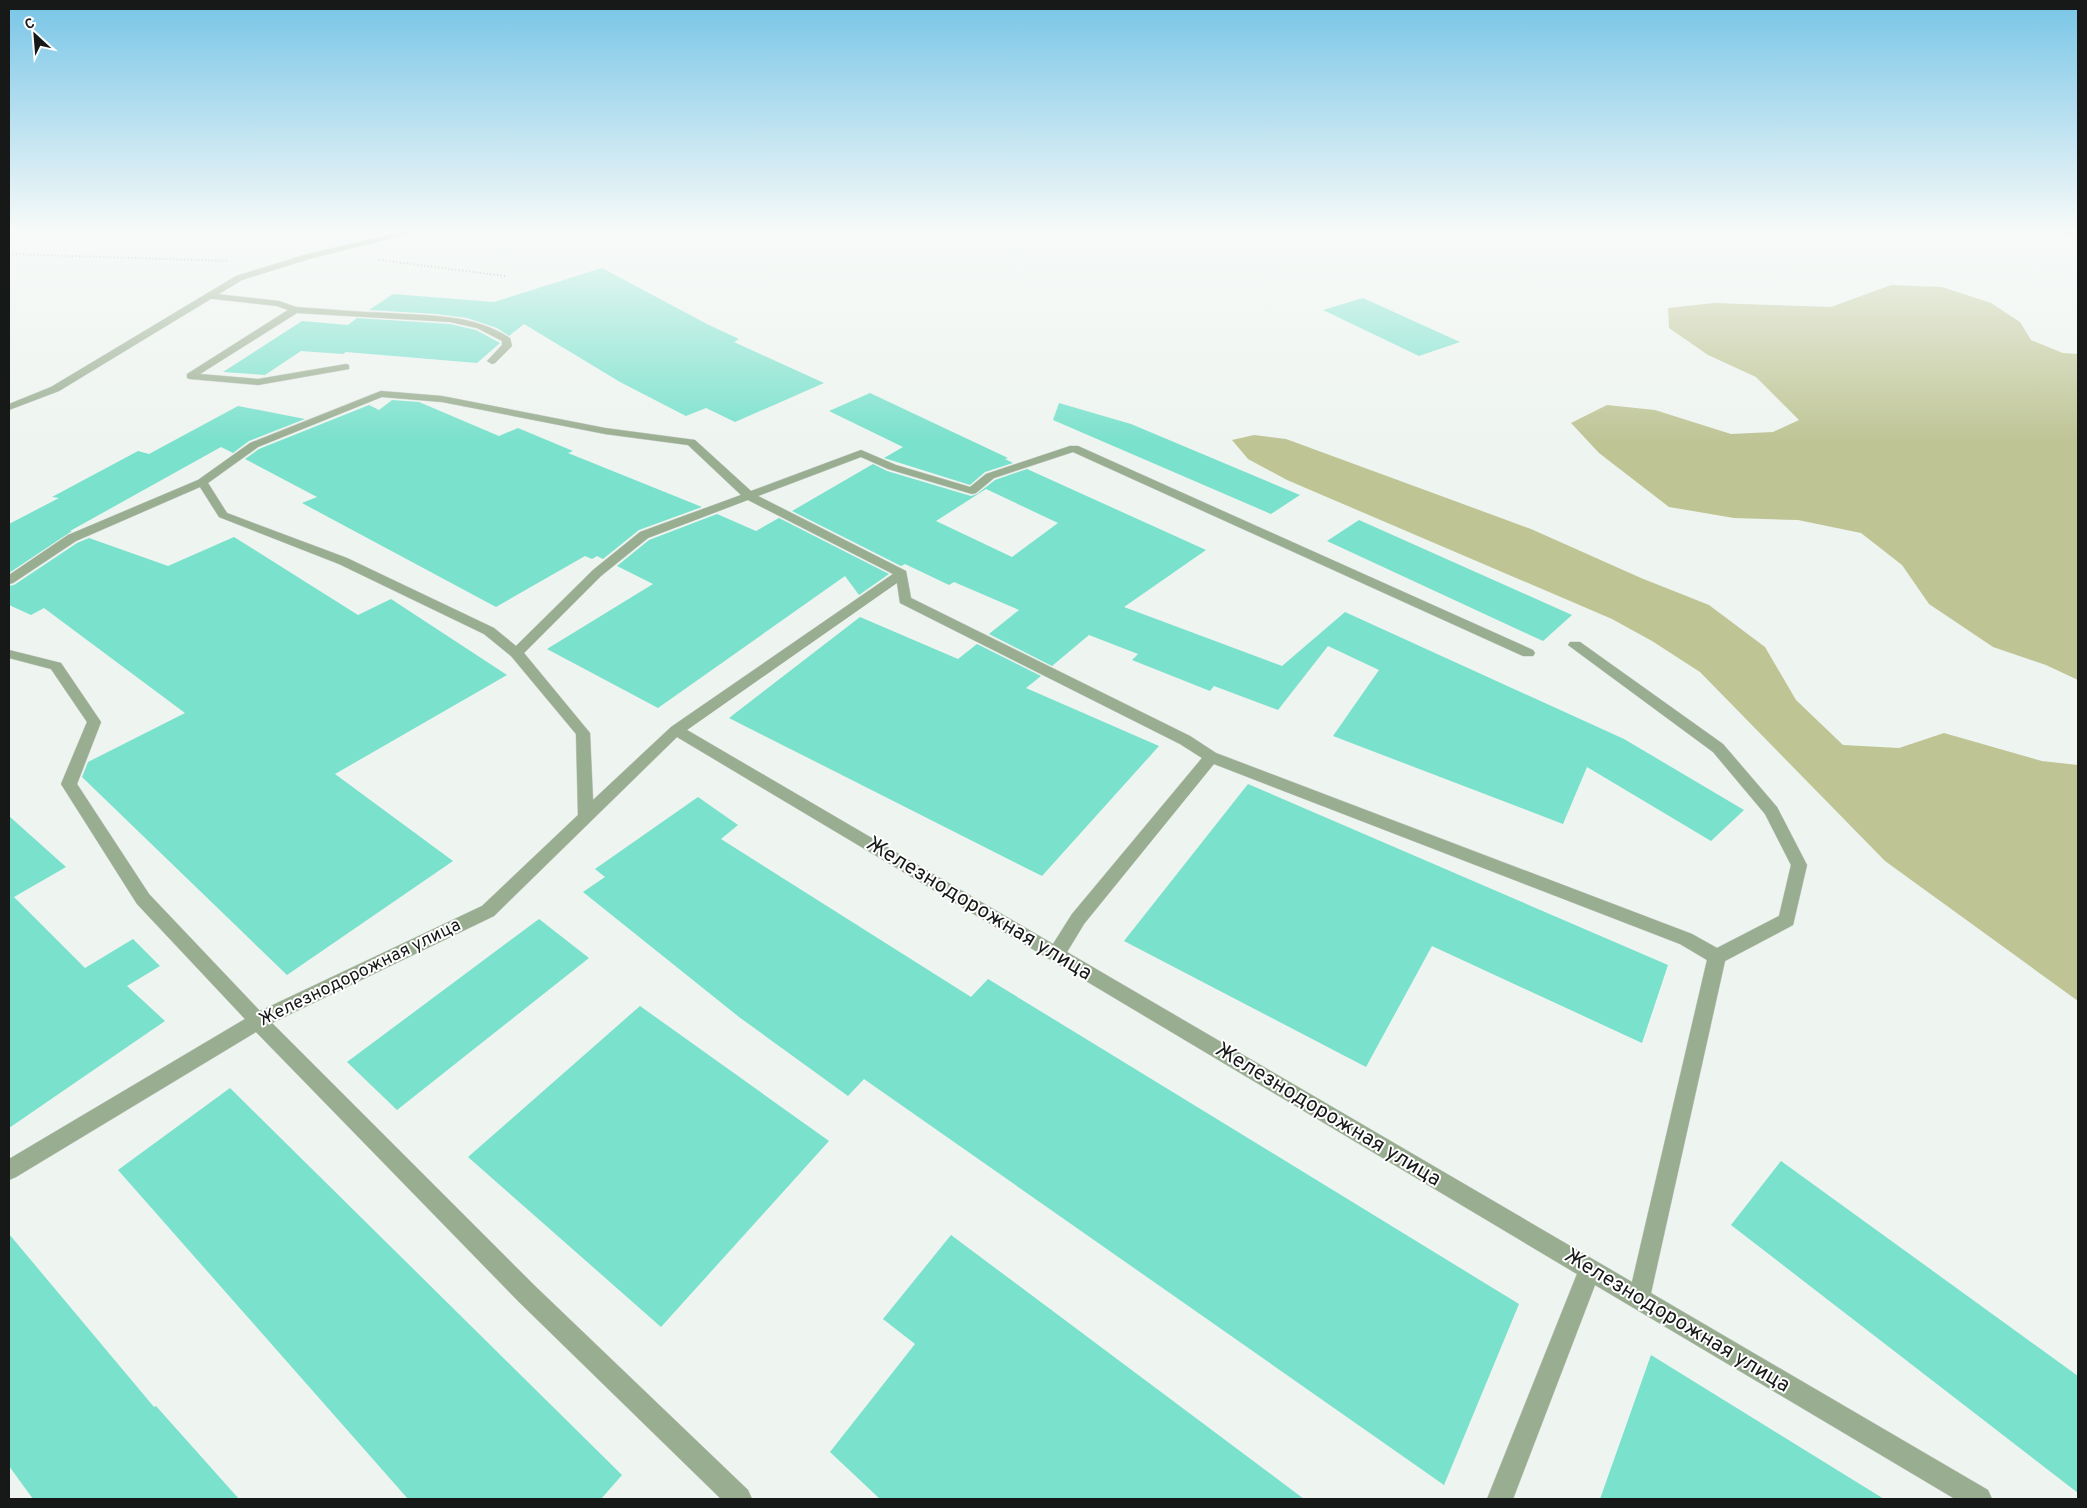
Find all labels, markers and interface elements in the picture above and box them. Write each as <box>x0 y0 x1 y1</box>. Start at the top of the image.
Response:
north arrow <box>10 10 60 60</box>
text: С <box>22 15 38 34</box>
street label: Железнодорожная улица <box>861 831 1097 987</box>
street label: Железнодорожная улица <box>255 914 465 1032</box>
street label: Железнодорожная улица <box>1210 1037 1446 1193</box>
street label: Железнодорожная улица <box>1559 1243 1795 1399</box>

